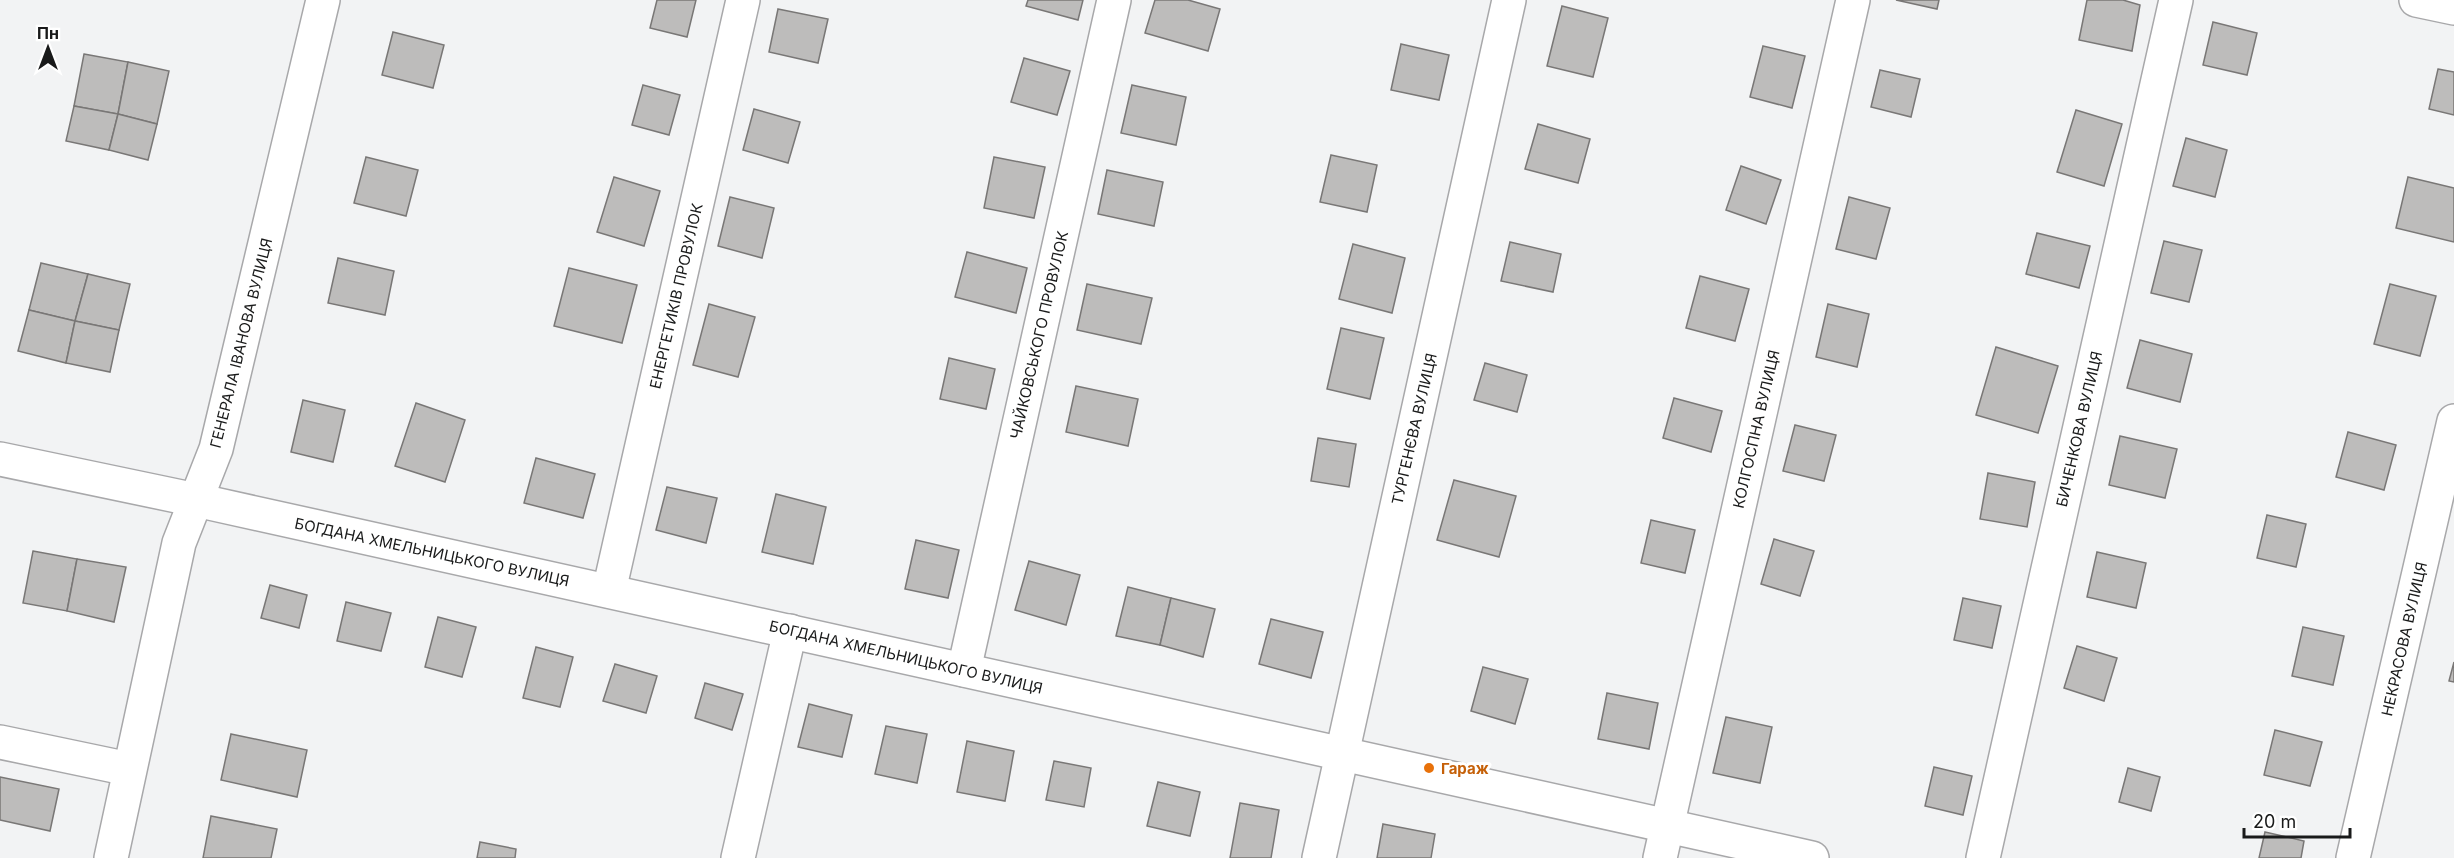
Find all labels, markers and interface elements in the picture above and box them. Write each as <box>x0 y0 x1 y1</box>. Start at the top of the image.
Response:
north arrow <box>18 18 78 78</box>
text: Пн <box>37 23 59 43</box>
street label: ЕНЕРГЕТИКІВ ПРОВУЛОК <box>645 201 707 391</box>
street label: ЧАЙКОВСЬКОГО ПРОВУЛОК <box>1006 229 1072 441</box>
street label: ГЕНЕРАЛА ІВАНОВА ВУЛИЦЯ <box>206 236 276 450</box>
street label: КОЛГОСПНА ВУЛИЦЯ <box>1729 348 1783 510</box>
street label: БИЧЕНКОВА ВУЛИЦЯ <box>2052 349 2106 509</box>
street label: ТУРГЕНЄВА ВУЛИЦЯ <box>1387 351 1441 507</box>
street label: БОГДАНА ХМЕЛЬНИЦЬКОГО ВУЛИЦЯ <box>293 514 571 590</box>
street label: НЕКРАСОВА ВУЛИЦЯ <box>2377 560 2431 718</box>
street label: БОГДАНА ХМЕЛЬНИЦЬКОГО ВУЛИЦЯ <box>767 616 1045 698</box>
place label: Гараж <box>1441 759 1489 778</box>
marker: Гараж <box>1422 761 1436 775</box>
scale bar <box>2244 801 2350 839</box>
text: 20 m <box>2253 811 2296 832</box>

